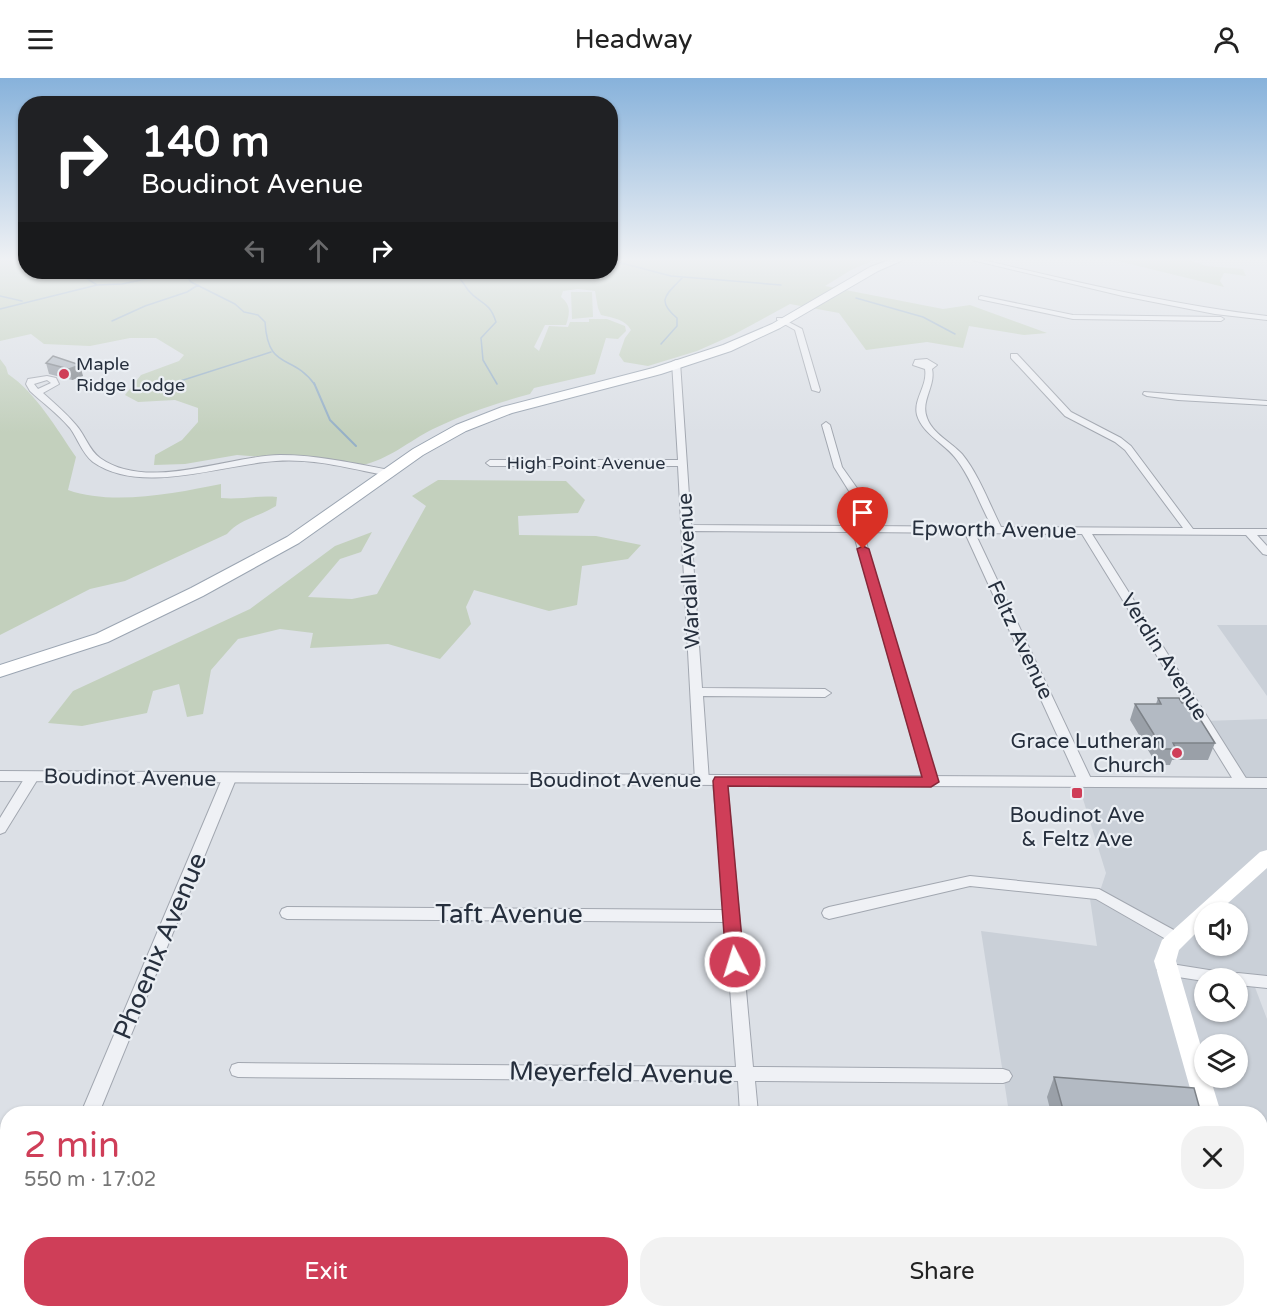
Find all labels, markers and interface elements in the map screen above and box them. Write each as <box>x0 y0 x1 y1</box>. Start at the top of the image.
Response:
icon: menu <box>24 23 57 56</box>
text: Headway <box>574 23 693 56</box>
icon: person <box>1210 23 1243 56</box>
text: 140 m <box>141 117 270 168</box>
icon: right <box>42 120 120 198</box>
text: Boudinot Avenue <box>141 168 363 201</box>
icon: left <box>239 234 272 267</box>
icon: ahead <box>302 234 335 267</box>
icon: right <box>365 234 398 267</box>
place label: Maple Ridge Lodge <box>76 353 185 396</box>
marker: Maple Ridge Lodge <box>57 367 71 381</box>
street label: High Point Avenue <box>507 452 665 474</box>
pin <box>837 487 888 549</box>
street label: Wardall Avenue <box>672 492 706 650</box>
icon: arrive <box>846 496 879 529</box>
street label: Epworth Avenue <box>911 516 1077 544</box>
street label: Feltz Avenue <box>982 577 1058 703</box>
street label: Verdin Avenue <box>1115 589 1213 725</box>
place label: Grace Lutheran Church <box>1011 729 1165 778</box>
marker: Grace Lutheran Church <box>1170 746 1184 760</box>
street label: Boudinot Avenue <box>43 764 217 792</box>
street label: Boudinot Avenue <box>529 768 701 793</box>
marker: Boudinot Ave & Feltz Ave <box>1070 786 1084 800</box>
place label: Boudinot Ave & Feltz Ave <box>1009 803 1145 852</box>
street label: Phoenix Avenue <box>107 848 213 1044</box>
street label: Taft Avenue <box>435 899 583 930</box>
map controls <box>1194 902 1248 1088</box>
button: sound <box>1194 902 1248 956</box>
position arrow <box>703 930 767 994</box>
button: search <box>1194 968 1248 1022</box>
button: layers <box>1194 1034 1248 1088</box>
street label: Meyerfeld Avenue <box>509 1056 733 1090</box>
text: 2 min <box>24 1124 120 1167</box>
button: close <box>1181 1126 1244 1189</box>
text: 550 m · 17:02 <box>24 1168 156 1192</box>
button: Exit <box>24 1237 628 1306</box>
button: Share <box>640 1237 1244 1306</box>

